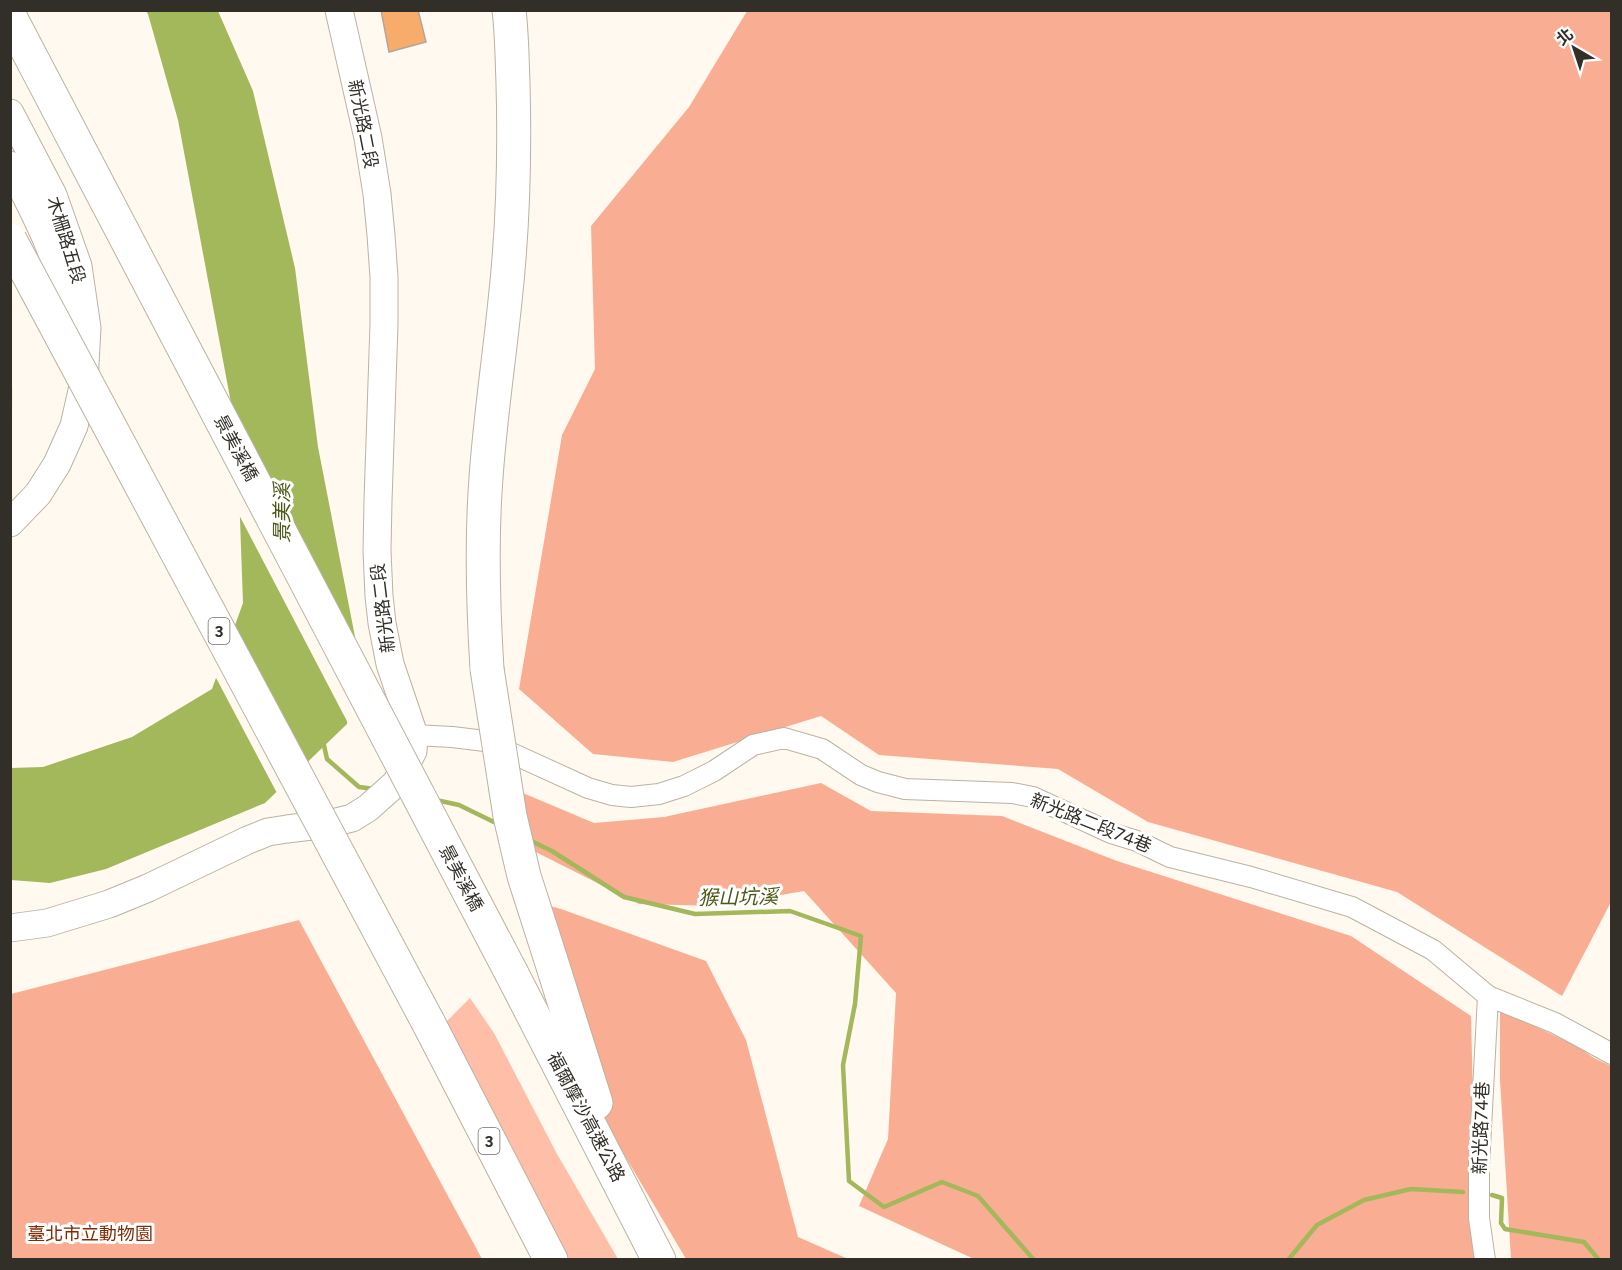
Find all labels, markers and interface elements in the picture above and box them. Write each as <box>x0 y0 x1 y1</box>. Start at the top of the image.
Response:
north arrow <box>1544 18 1604 78</box>
text: 北 <box>1553 24 1577 49</box>
street label: 新光路二段 <box>344 78 382 170</box>
street label: 木柵路五段 <box>42 194 90 286</box>
street label: 景美溪橋 <box>209 411 263 485</box>
water label: 景美溪 <box>270 480 294 543</box>
street label: 新光路二段 <box>367 562 399 654</box>
road number: 3 <box>208 618 230 644</box>
street label: 新光路二段74巷 <box>1027 789 1155 857</box>
street label: 景美溪橋 <box>434 841 488 915</box>
water label: 猴山坑溪 <box>698 884 781 910</box>
street label: 福爾摩沙高速公路 <box>542 1048 630 1186</box>
street label: 新光路74巷 <box>1468 1081 1494 1175</box>
road number: 3 <box>478 1128 500 1154</box>
park label: 臺北市立動物園 <box>27 1223 153 1245</box>

